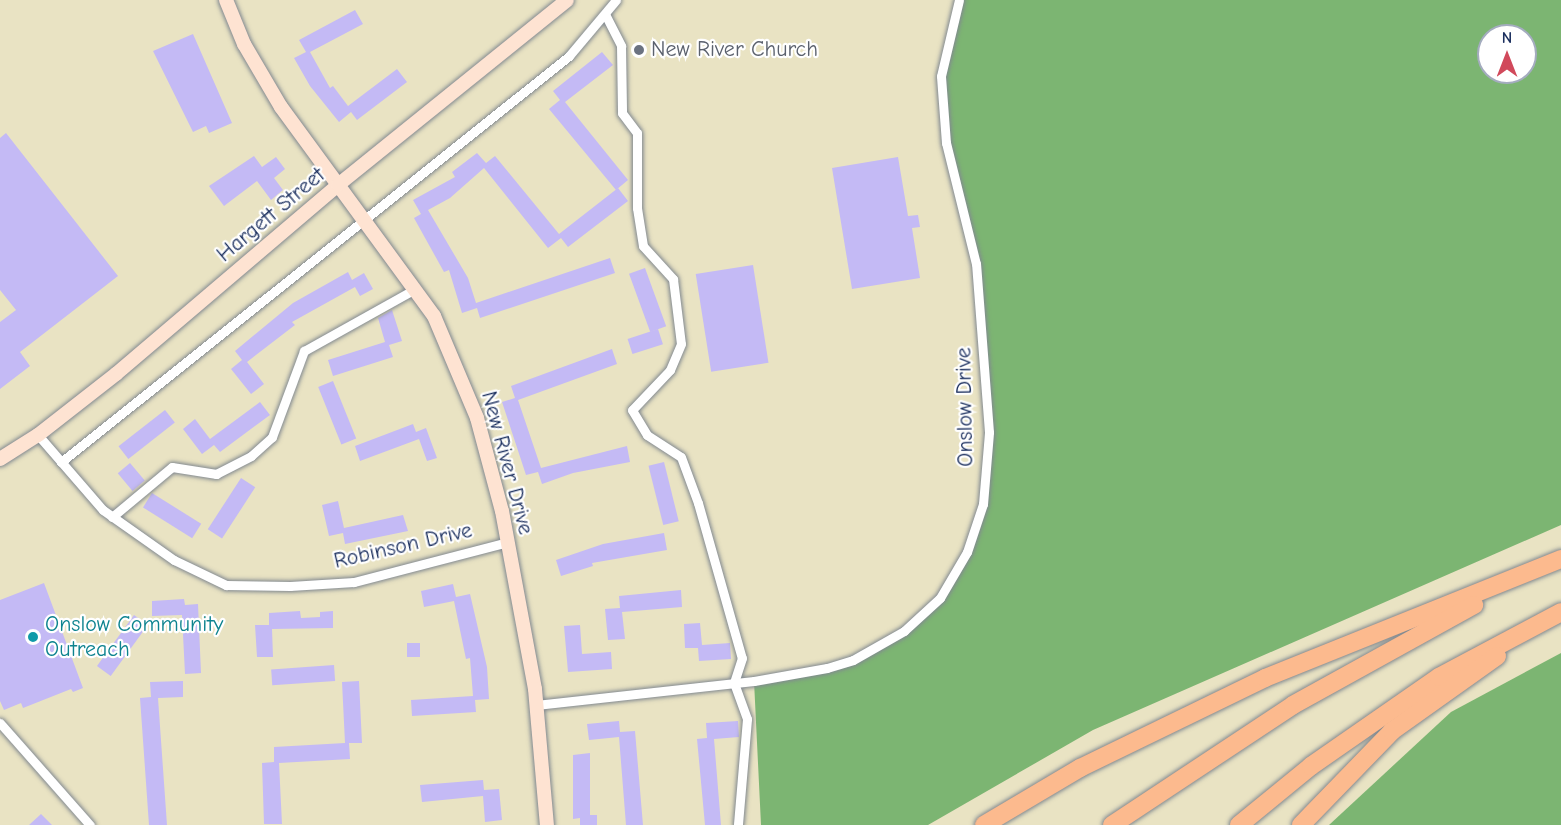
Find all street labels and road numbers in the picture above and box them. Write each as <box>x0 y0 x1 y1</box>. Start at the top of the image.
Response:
street label: Hargett Street <box>212 162 330 268</box>
street label: Onslow Drive <box>951 347 979 467</box>
street label: New River Drive <box>475 388 539 538</box>
street label: Robinson Drive <box>331 517 475 575</box>

